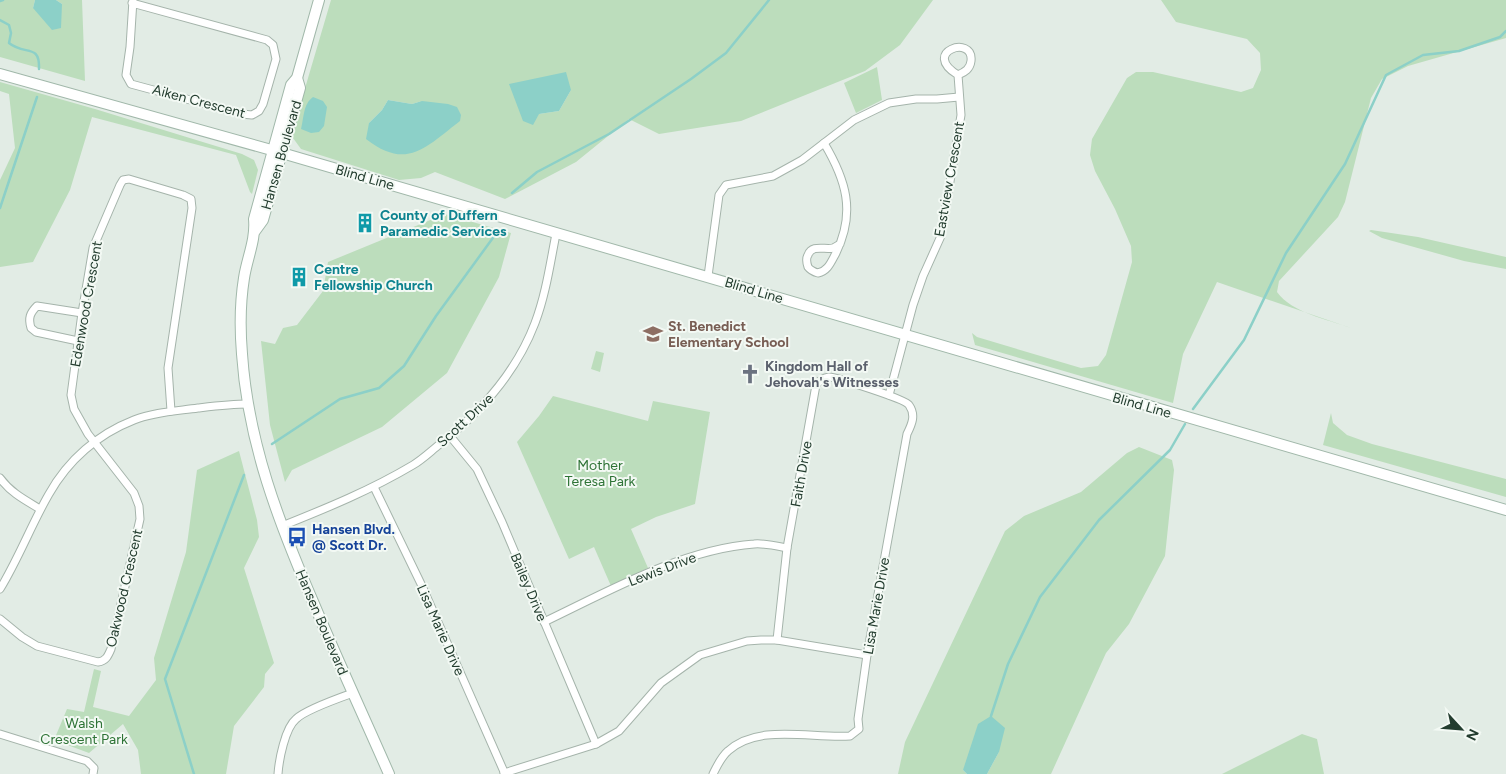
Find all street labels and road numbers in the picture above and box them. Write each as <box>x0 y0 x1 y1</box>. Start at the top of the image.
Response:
street label: Aiken Crescent <box>150 81 247 122</box>
street label: Hansen Boulevard <box>258 98 305 212</box>
street label: Eastview Crescent <box>931 120 968 238</box>
street label: Blind Line <box>334 161 397 194</box>
street label: Edenwood Crescent <box>67 240 106 369</box>
street label: Blind Line <box>723 274 786 308</box>
street label: Blind Line <box>1111 389 1174 422</box>
street label: Scott Drive <box>434 390 497 451</box>
street label: Faith Drive <box>787 439 816 508</box>
street label: Oakwood Crescent <box>103 527 146 649</box>
street label: Lewis Drive <box>626 549 699 590</box>
street label: Bailey Drive <box>507 550 551 624</box>
street label: Lisa Marie Drive <box>860 556 893 656</box>
street label: Hansen Boulevard <box>292 567 351 678</box>
street label: Lisa Marie Drive <box>413 582 468 679</box>

